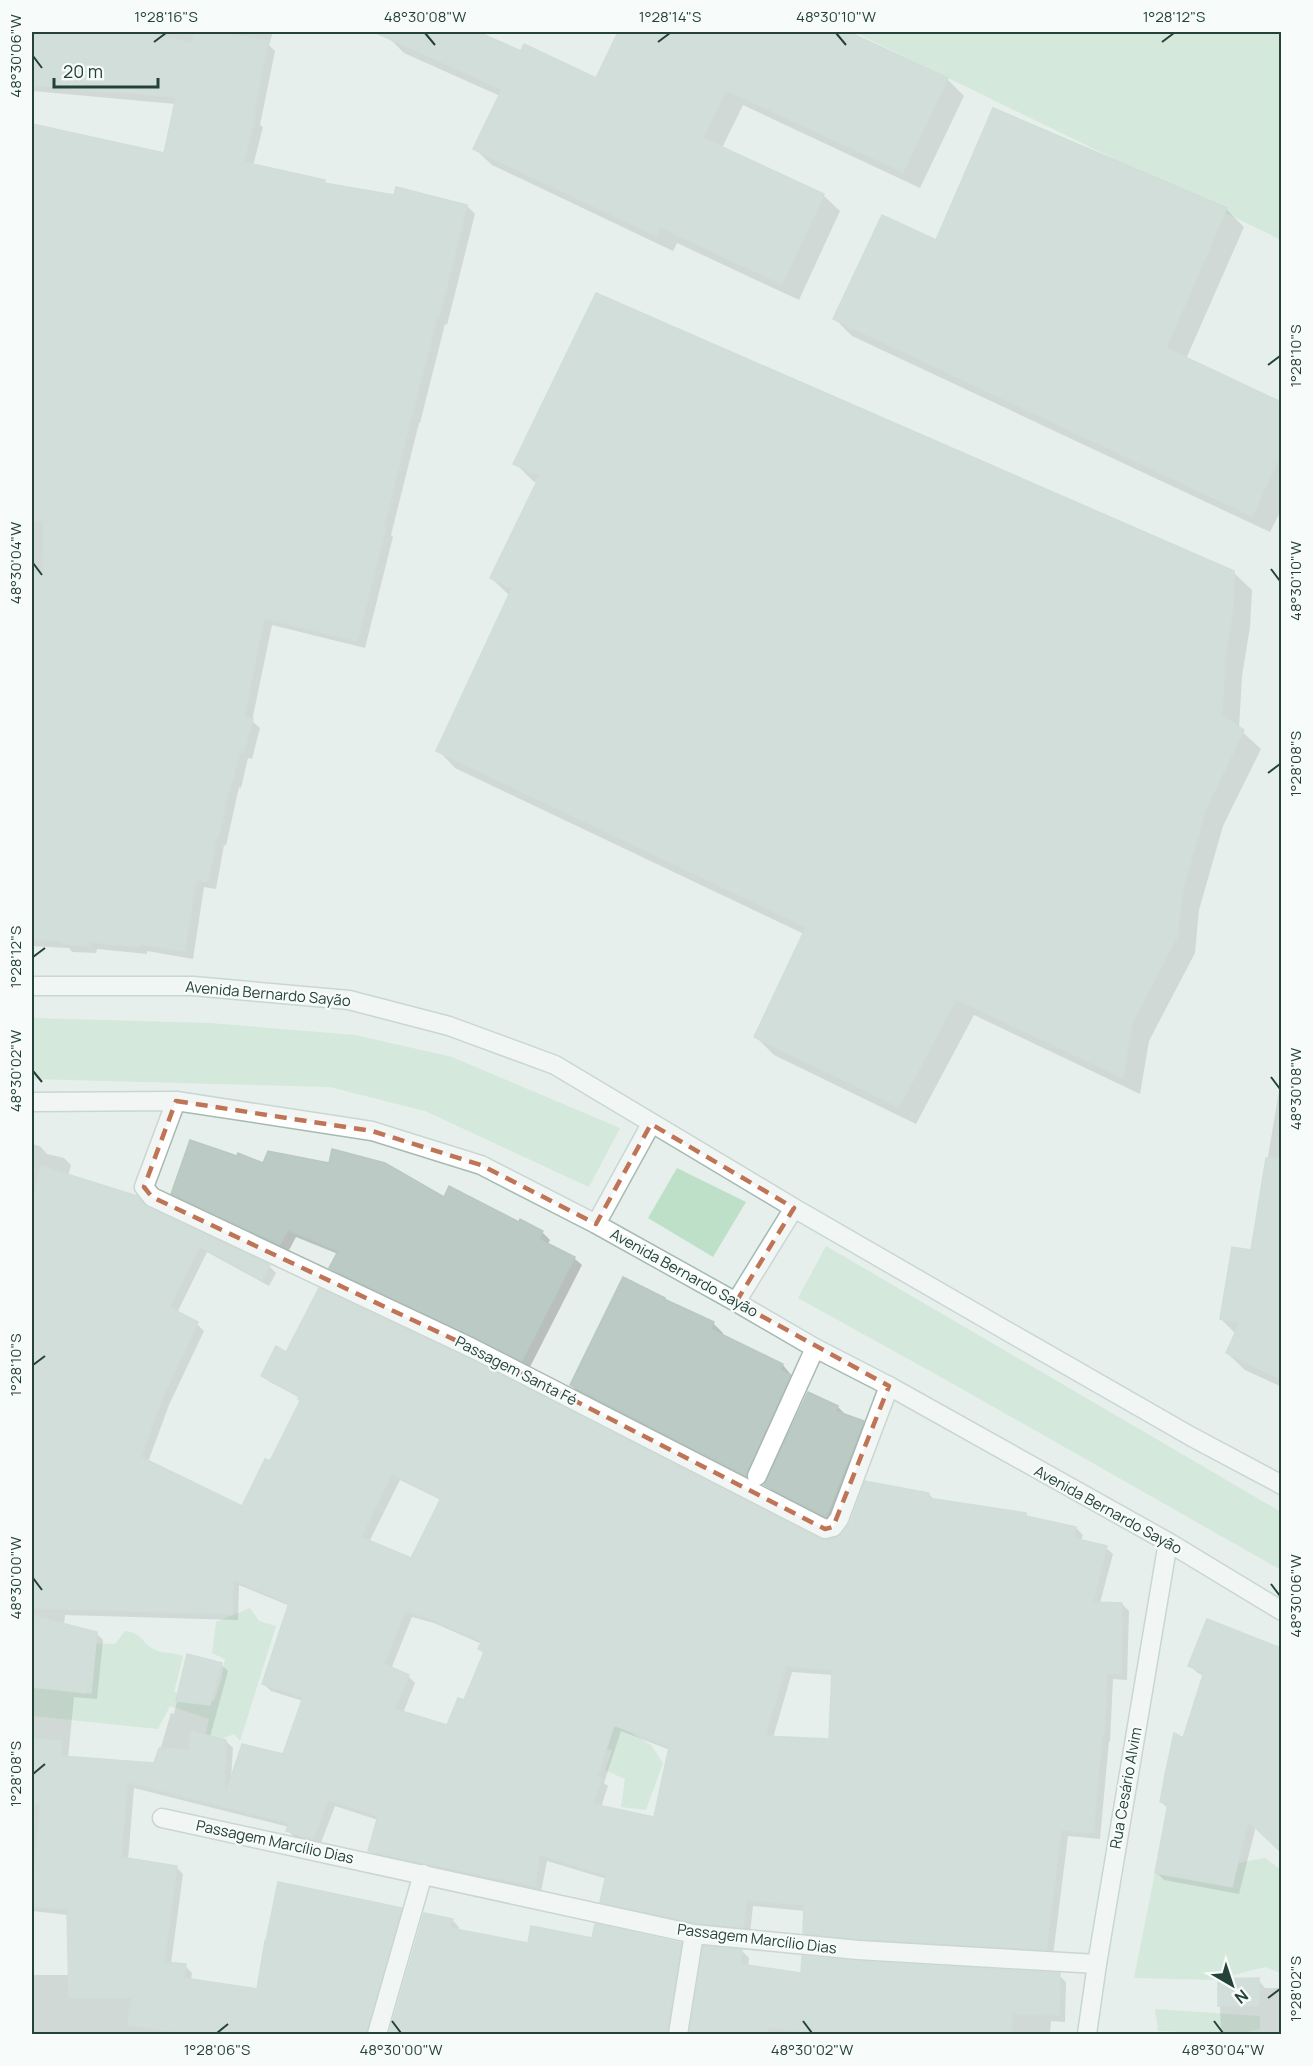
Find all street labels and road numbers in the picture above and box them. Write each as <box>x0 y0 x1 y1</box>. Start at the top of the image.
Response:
street label: Avenida Bernardo Sayão <box>184 976 352 1011</box>
street label: Avenida Bernardo Sayão <box>607 1223 762 1322</box>
street label: Passagem Santa Fé <box>452 1331 581 1410</box>
street label: Avenida Bernardo Sayão <box>1031 1460 1186 1559</box>
street label: Rua Cesário Alvim <box>1104 1726 1147 1850</box>
street label: Passagem Marcílio Dias <box>194 1815 356 1869</box>
street label: Passagem Marcílio Dias <box>676 1918 838 1959</box>

